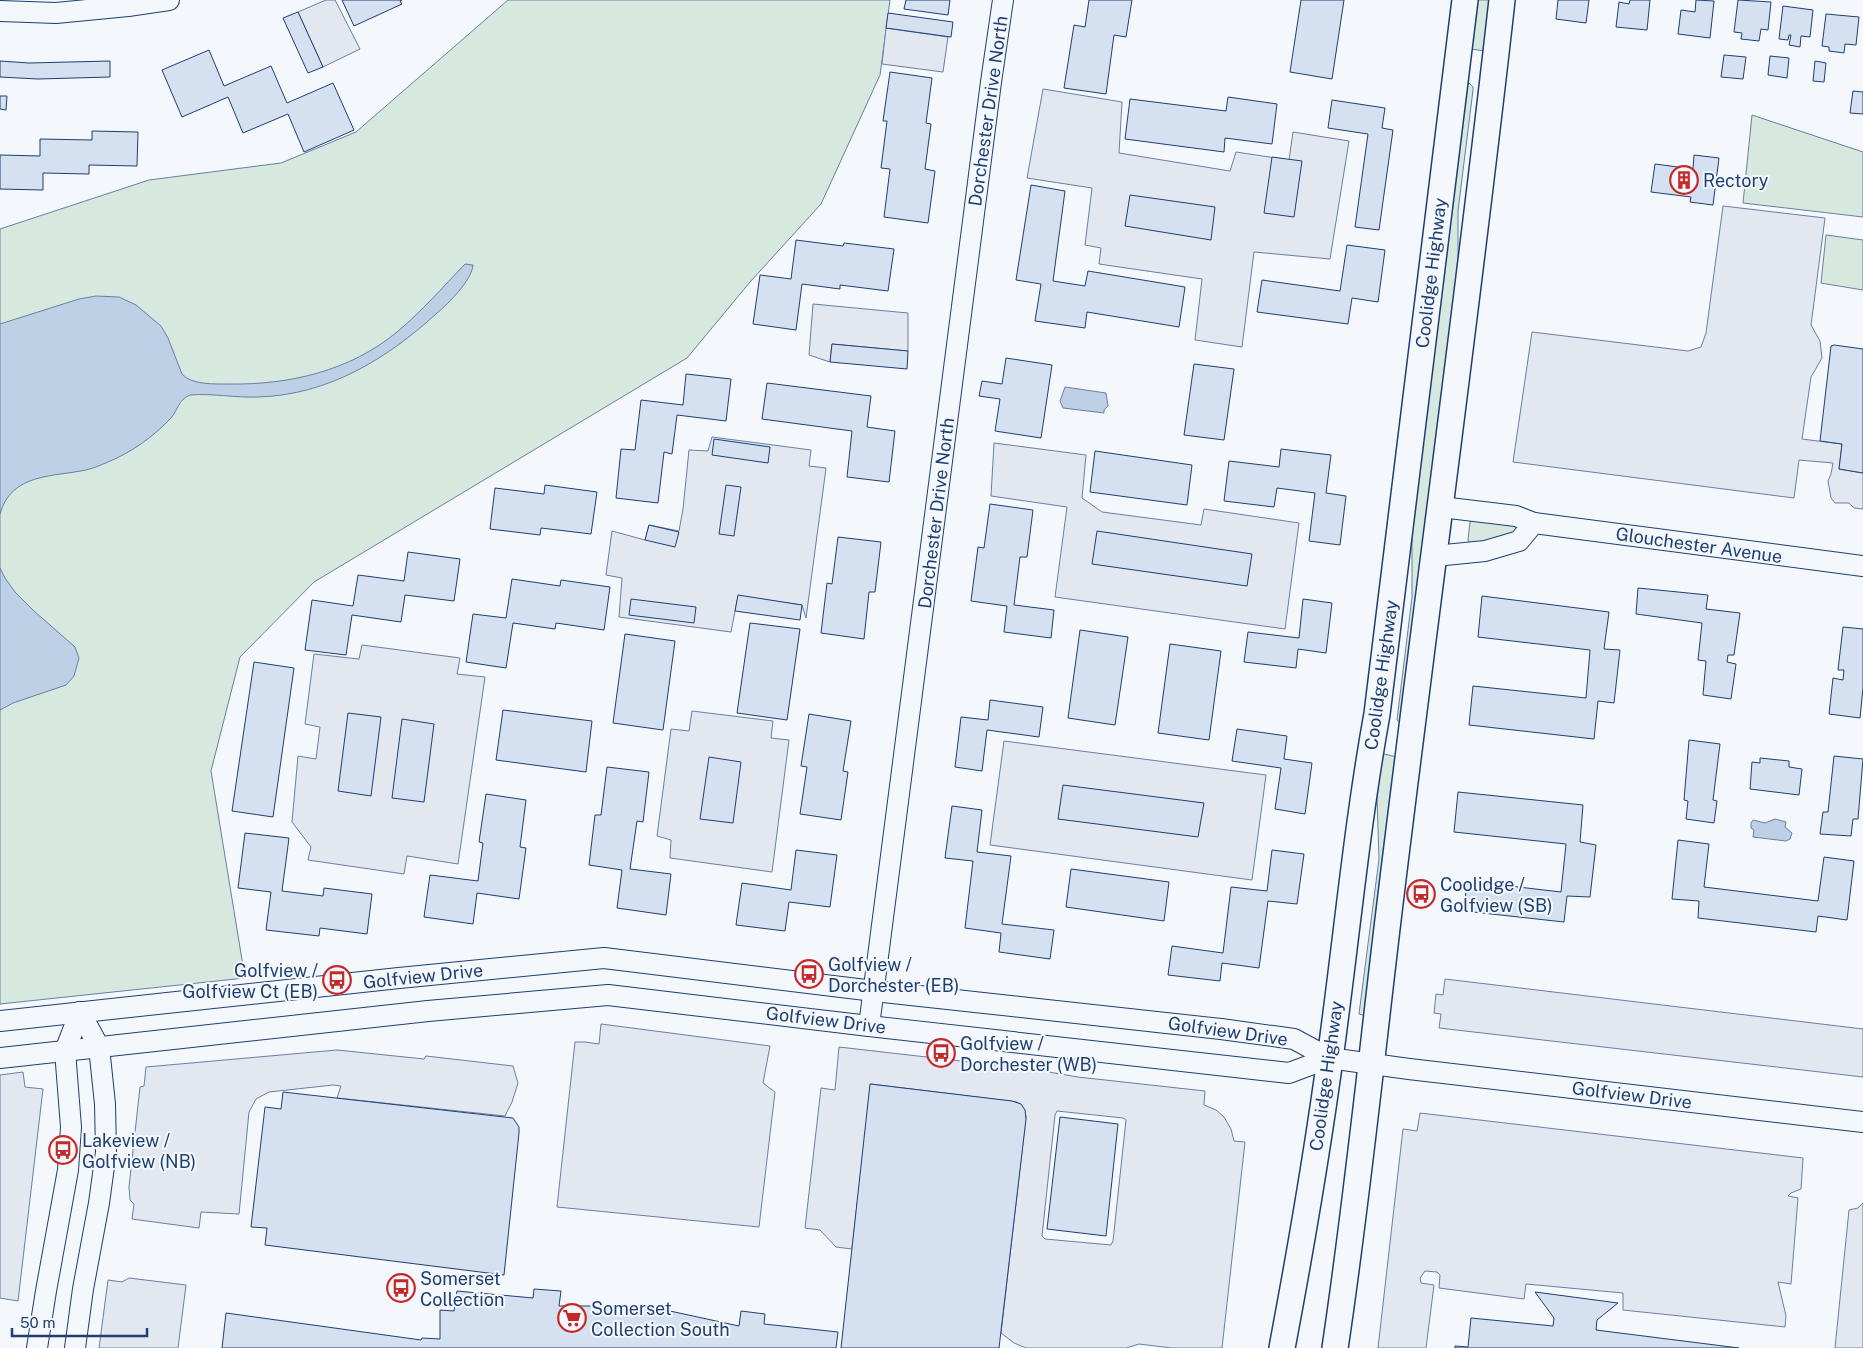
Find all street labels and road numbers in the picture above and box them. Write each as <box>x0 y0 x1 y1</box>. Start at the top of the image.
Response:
street label: Dorchester Drive North <box>964 14 1012 208</box>
street label: Coolidge Highway <box>1411 196 1451 349</box>
street label: Dorchester Drive North <box>914 416 958 610</box>
street label: Glouchester Avenue <box>1614 523 1784 567</box>
street label: Coolidge Highway <box>1360 598 1402 751</box>
street label: Golfview Drive <box>362 959 484 993</box>
street label: Coolidge Highway <box>1305 999 1347 1152</box>
street label: Golfview Drive <box>765 1002 887 1038</box>
street label: Golfview Drive <box>1167 1012 1289 1050</box>
street label: Golfview Drive <box>1571 1077 1693 1113</box>

